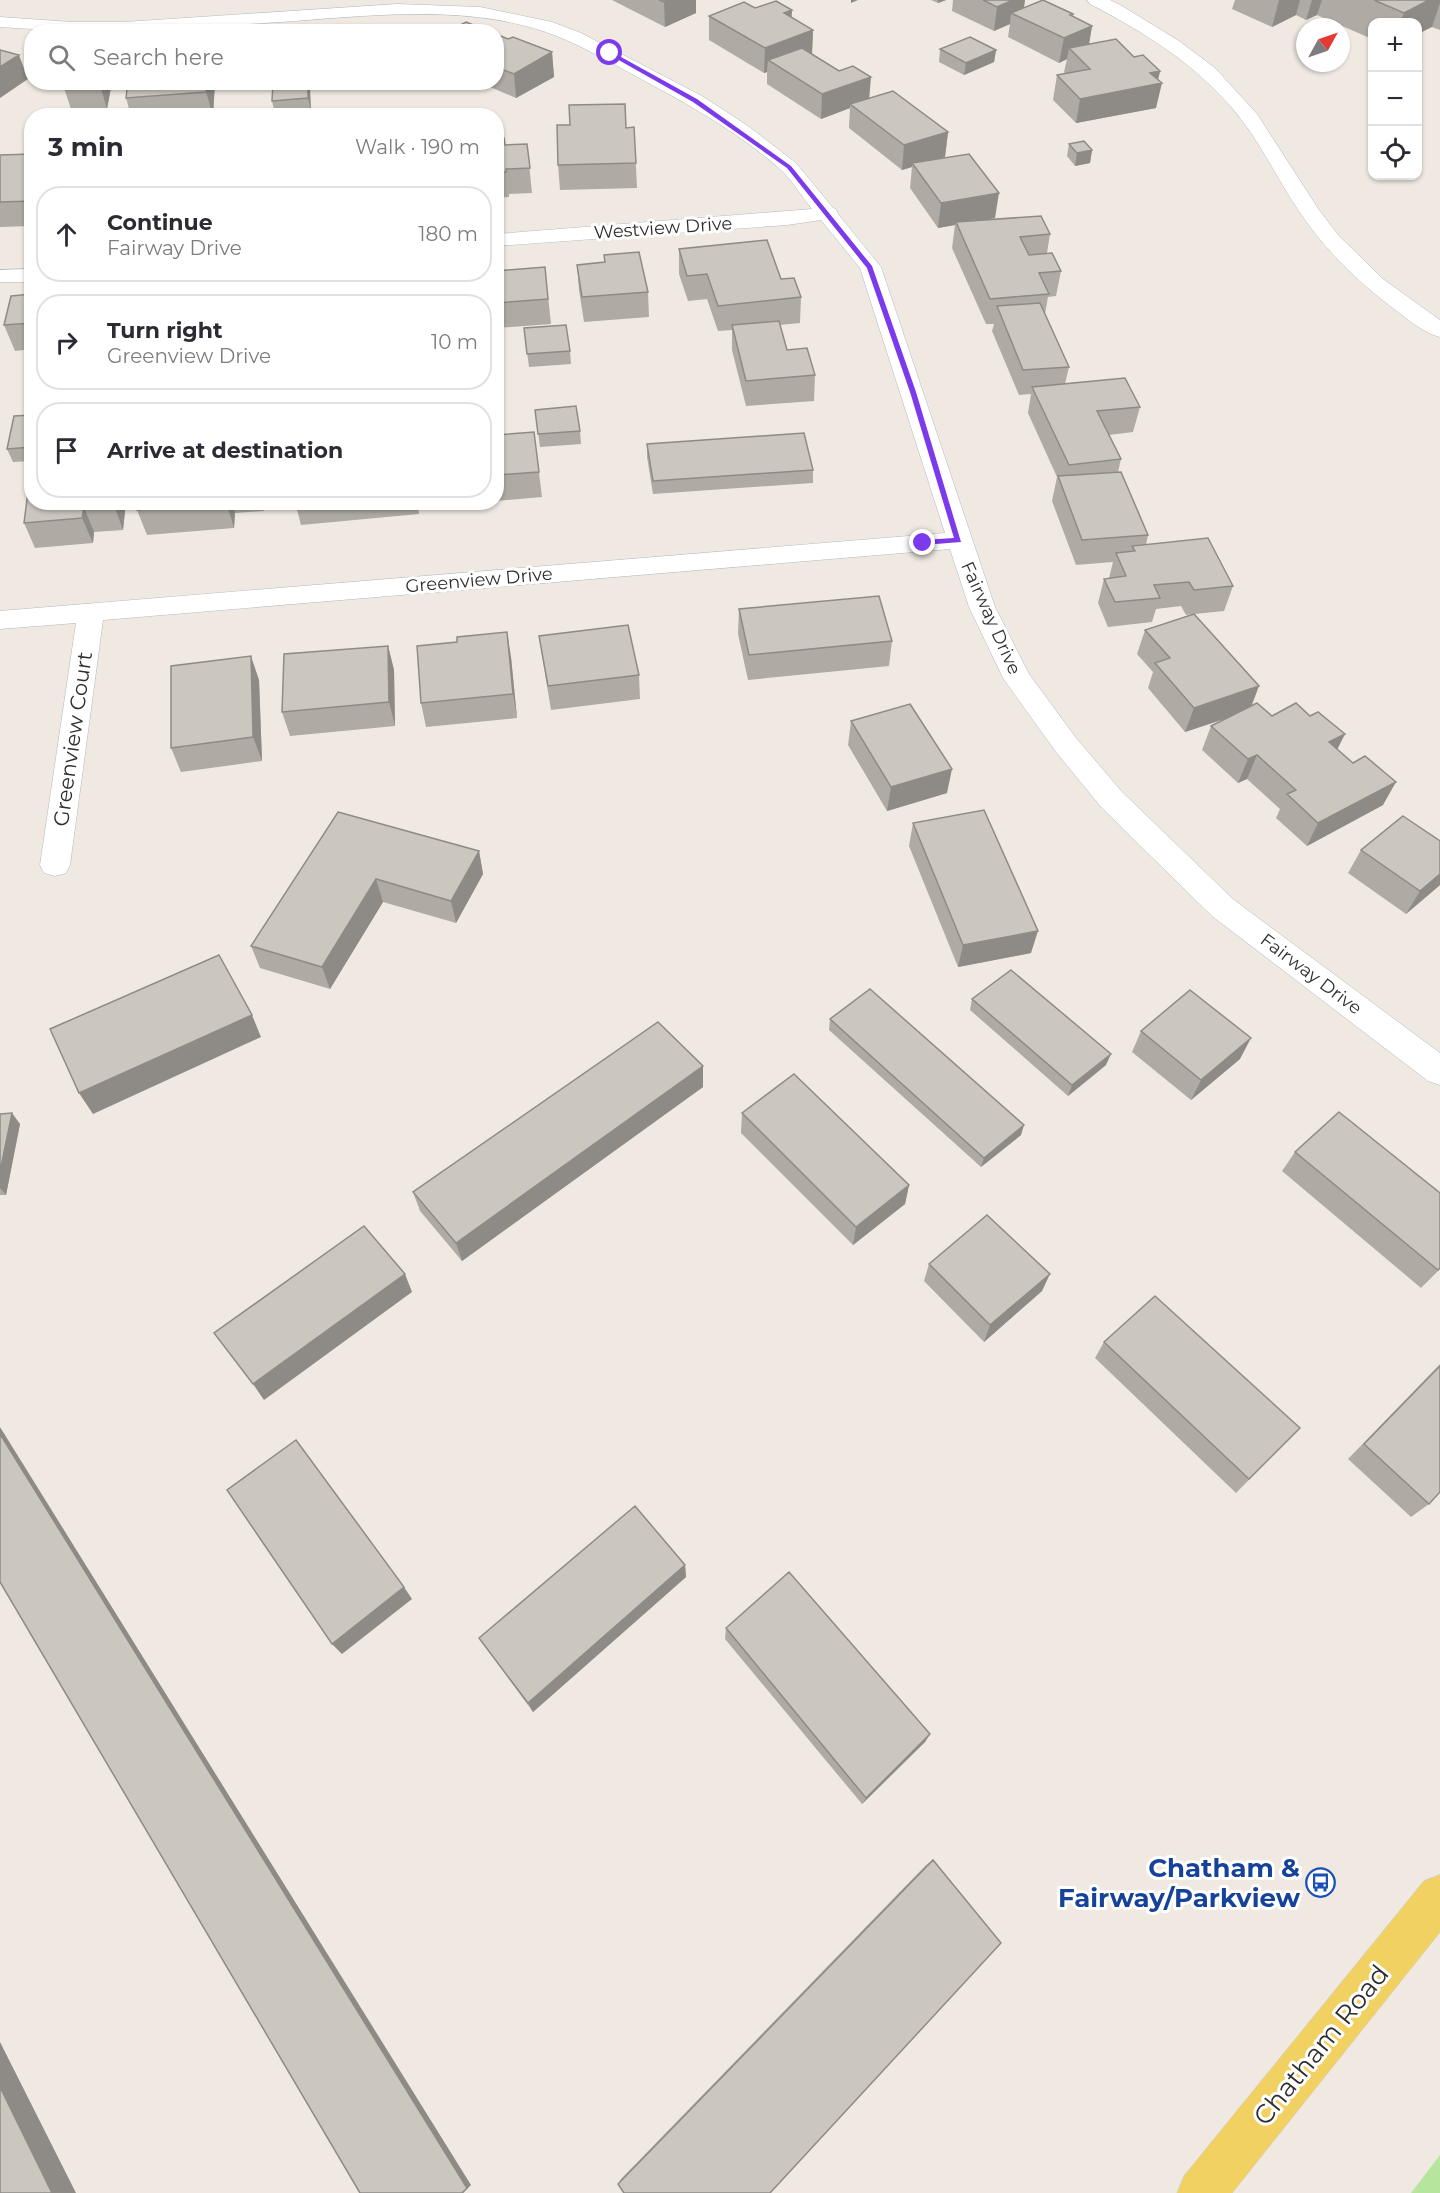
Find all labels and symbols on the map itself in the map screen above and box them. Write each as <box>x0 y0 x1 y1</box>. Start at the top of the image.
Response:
north arrow <box>1296 18 1350 72</box>
route start <box>596 39 622 65</box>
street label: Westview Drive <box>593 212 733 244</box>
route end <box>909 529 935 555</box>
street label: Fairway Drive <box>956 558 1026 678</box>
street label: Greenview Drive <box>405 563 554 597</box>
street label: Greenview Court <box>48 650 97 828</box>
street label: Fairway Drive <box>1256 929 1366 1019</box>
place label: Chatham & Fairway/Parkview <box>1058 1852 1301 1914</box>
bus stop icon: Chatham & Fairway/Parkview <box>1305 1867 1337 1899</box>
street label: Chatham Road <box>1247 1958 1395 2132</box>

